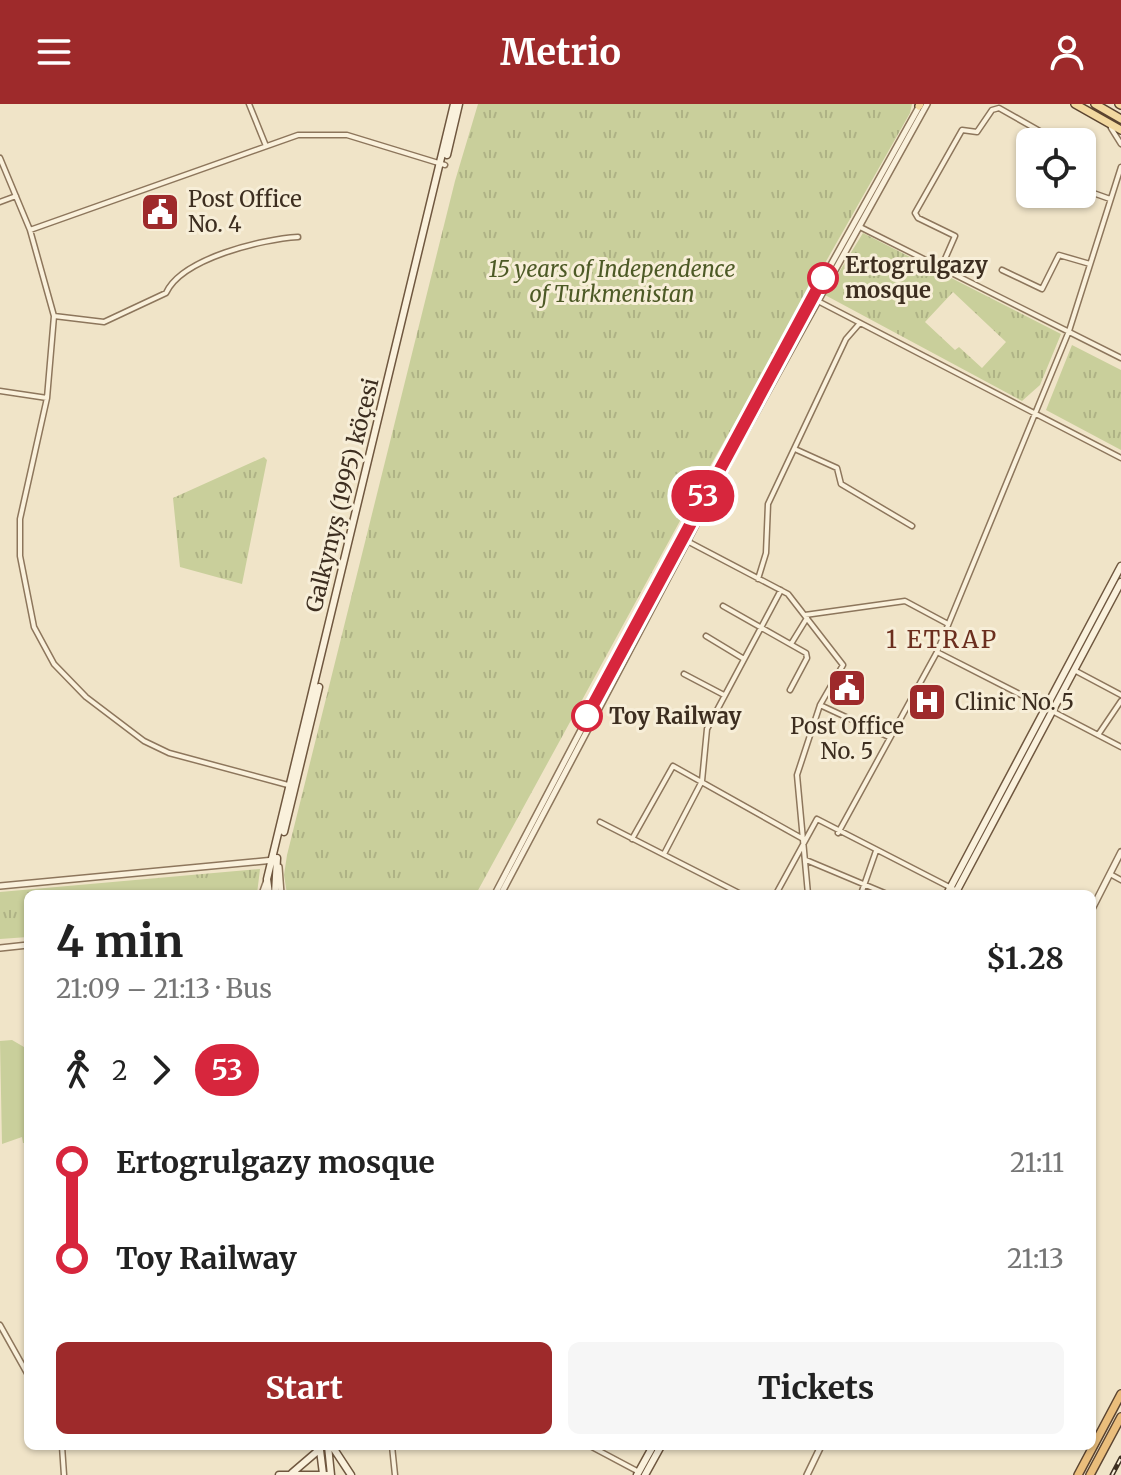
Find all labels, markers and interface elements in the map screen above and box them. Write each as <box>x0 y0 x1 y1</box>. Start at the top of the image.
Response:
icon: menu <box>32 30 76 74</box>
text: Metrio <box>500 30 621 75</box>
icon: person <box>1045 30 1089 74</box>
map controls <box>1016 128 1096 208</box>
button: locate <box>1016 128 1096 208</box>
place label: Post Office No. 4 <box>188 185 302 238</box>
public building icon: Post Office No. 4 <box>139 191 181 233</box>
place label: Ertogrulgazy mosque <box>845 251 989 304</box>
park label: 15 years of Independence of Turkmenistan <box>489 255 735 308</box>
marker: Ertogrulgazy mosque <box>808 263 838 293</box>
street label: Galkynyş (1995) köçesi <box>299 375 385 615</box>
line badge: 53 <box>667 470 739 522</box>
text: 53 <box>687 478 719 514</box>
district label: 1 ETRAP <box>886 624 998 655</box>
public building icon: Post Office No. 5 <box>826 667 868 709</box>
hospital icon: Clinic No. 5 <box>906 681 948 723</box>
place label: Clinic No. 5 <box>955 688 1074 716</box>
marker: Toy Railway <box>572 701 602 731</box>
place label: Toy Railway <box>609 702 743 730</box>
place label: Post Office No. 5 <box>790 712 904 765</box>
text: 4 min <box>56 914 183 969</box>
text: $1.28 <box>986 939 1064 977</box>
text: 21:09 – 21:13 · Bus <box>56 972 272 1005</box>
icon: walk <box>56 1048 100 1092</box>
icon: forward <box>139 1048 183 1092</box>
text: 53 <box>211 1052 243 1088</box>
text: 2 <box>112 1054 127 1087</box>
text: Ertogrulgazy mosque <box>116 1143 435 1181</box>
text: 21:11 <box>1010 1146 1064 1179</box>
text: Toy Railway <box>116 1239 297 1277</box>
text: 21:13 <box>1007 1242 1064 1275</box>
button: Start <box>56 1342 552 1434</box>
button: Tickets <box>568 1342 1064 1434</box>

